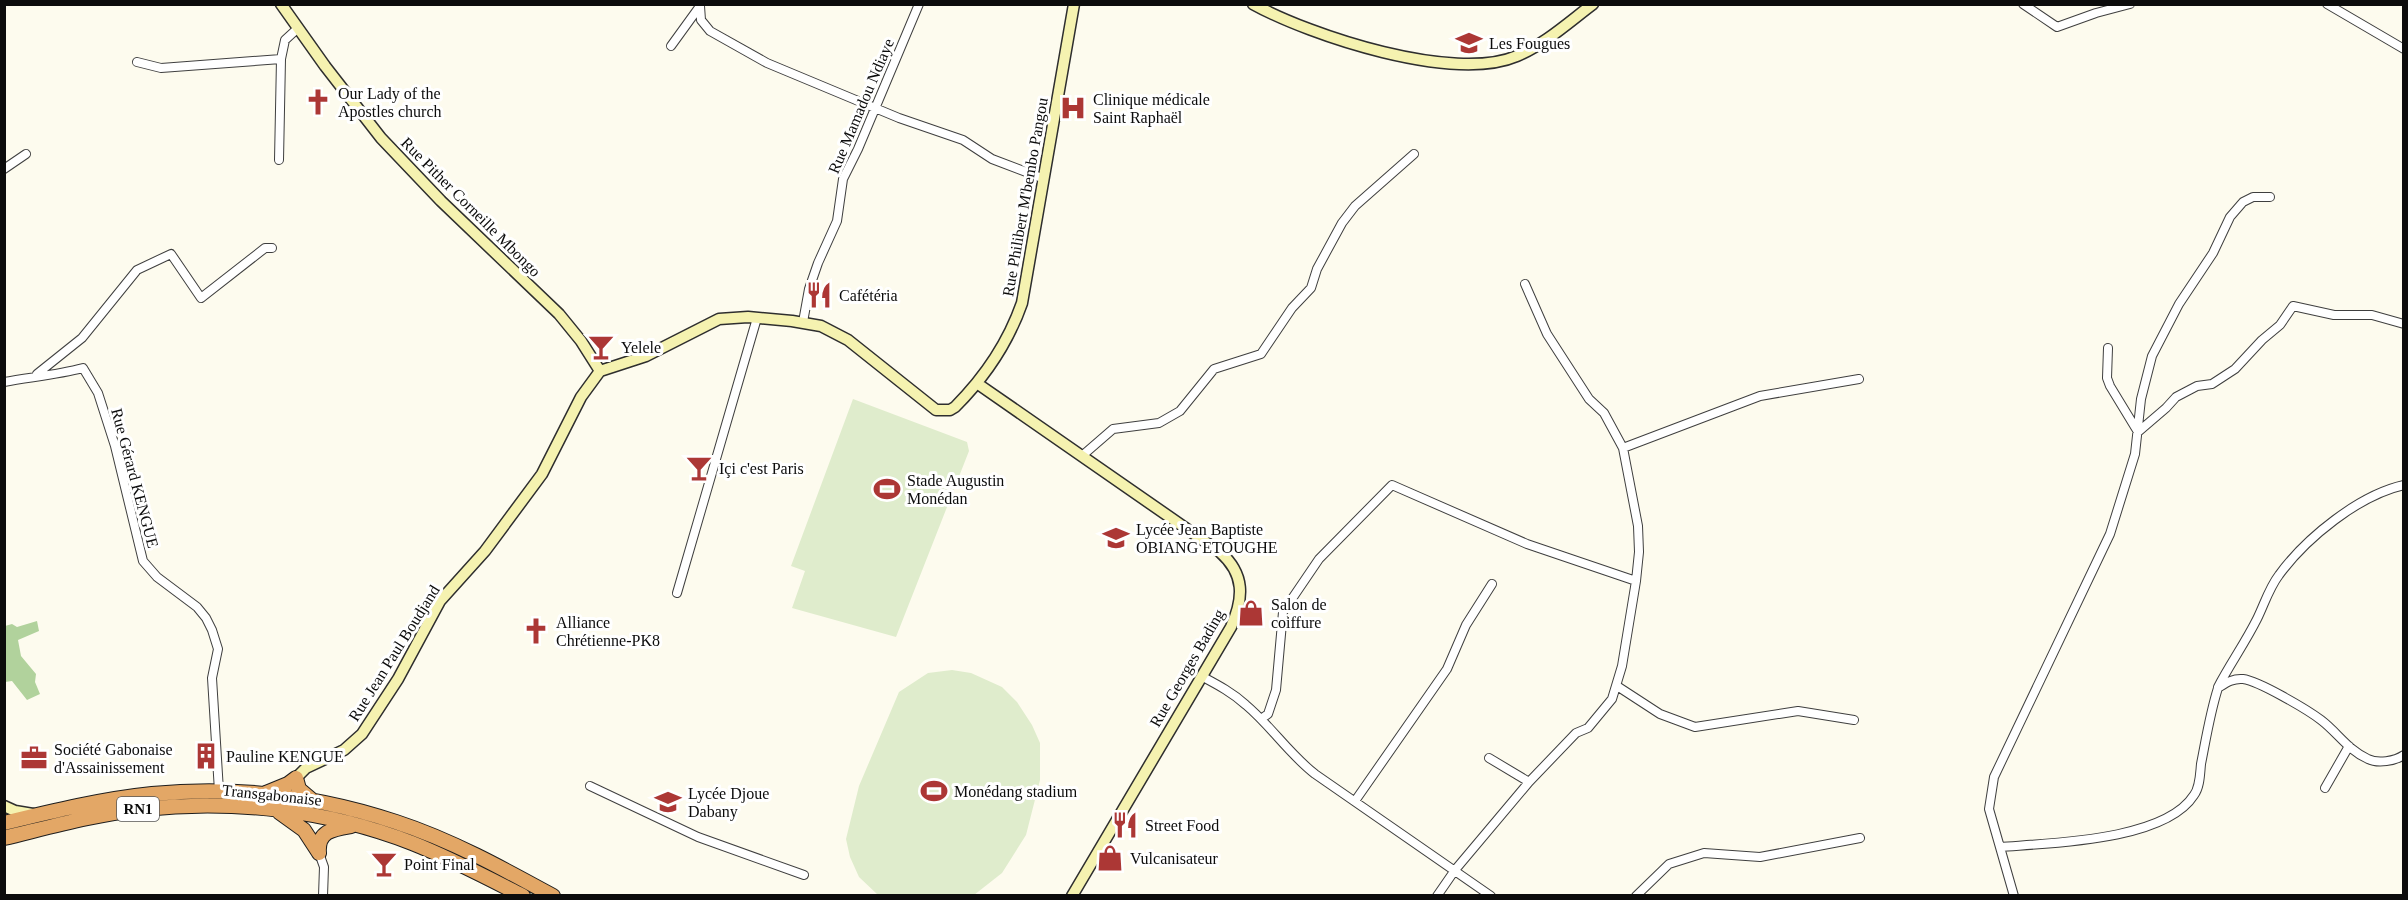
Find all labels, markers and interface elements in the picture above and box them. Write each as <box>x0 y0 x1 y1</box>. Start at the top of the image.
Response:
school or university icon: Les Fougues <box>1454 28 1484 58</box>
place label: Les Fougues <box>1489 35 1570 53</box>
street label: Rue Mamadou Ndiaye <box>825 36 898 176</box>
place label: Our Lady of the Apostles church <box>338 85 442 121</box>
church icon: Our Lady of the Apostles church <box>303 87 333 117</box>
place label: Clinique médicale Saint Raphaël <box>1093 91 1210 127</box>
hospital icon: Clinique médicale Saint Raphaël <box>1058 93 1088 123</box>
street label: Rue Philibert M'bembo Pangou <box>999 96 1052 298</box>
street label: Rue Pither Corneille Mbongo <box>397 134 544 281</box>
restaurant icon: Cafétéria <box>804 280 834 310</box>
place label: Cafétéria <box>839 287 898 304</box>
bar icon: Yelele <box>586 332 616 362</box>
place label: Yelele <box>621 339 661 356</box>
street label: Rue Gérard KENGUE <box>108 406 162 550</box>
bar icon: Içi c'est Paris <box>684 453 714 483</box>
place label: Içi c'est Paris <box>719 460 804 478</box>
place label: Stade Augustin Monédan <box>907 472 1004 507</box>
sports icon: Stade Augustin Monédan <box>872 474 902 504</box>
place label: Lycée Jean Baptiste OBIANG ETOUGHE <box>1136 521 1277 556</box>
school or university icon: Lycée Jean Baptiste OBIANG ETOUGHE <box>1101 523 1131 553</box>
street label: Rue Jean Paul Boudjand <box>345 582 444 725</box>
place label: Salon de coiffure <box>1271 596 1327 631</box>
shop icon: Salon de coiffure <box>1236 598 1266 628</box>
street label: Rue Georges Bading <box>1146 606 1228 730</box>
place label: Alliance Chrétienne-PK8 <box>556 614 660 649</box>
church icon: Alliance Chrétienne-PK8 <box>521 616 551 646</box>
place label: Société Gabonaise d'Assainissement <box>54 741 173 776</box>
building icon: Pauline KENGUE <box>191 741 221 771</box>
office icon: Société Gabonaise d'Assainissement <box>19 743 49 773</box>
place label: Pauline KENGUE <box>226 748 344 765</box>
sports icon: Monédang stadium <box>919 776 949 806</box>
street label: Transgabonaise <box>221 781 323 810</box>
place label: Monédang stadium <box>954 783 1078 801</box>
place label: Lycée Djoue Dabany <box>688 785 769 821</box>
school or university icon: Lycée Djoue Dabany <box>653 787 683 817</box>
road number: RN1 <box>117 797 159 821</box>
restaurant icon: Street Food <box>1110 810 1140 840</box>
place label: Street Food <box>1145 817 1219 834</box>
shop icon: Vulcanisateur <box>1095 843 1125 873</box>
bar icon: Point Final <box>369 849 399 879</box>
place label: Vulcanisateur <box>1130 850 1219 867</box>
place label: Point Final <box>404 856 475 873</box>

